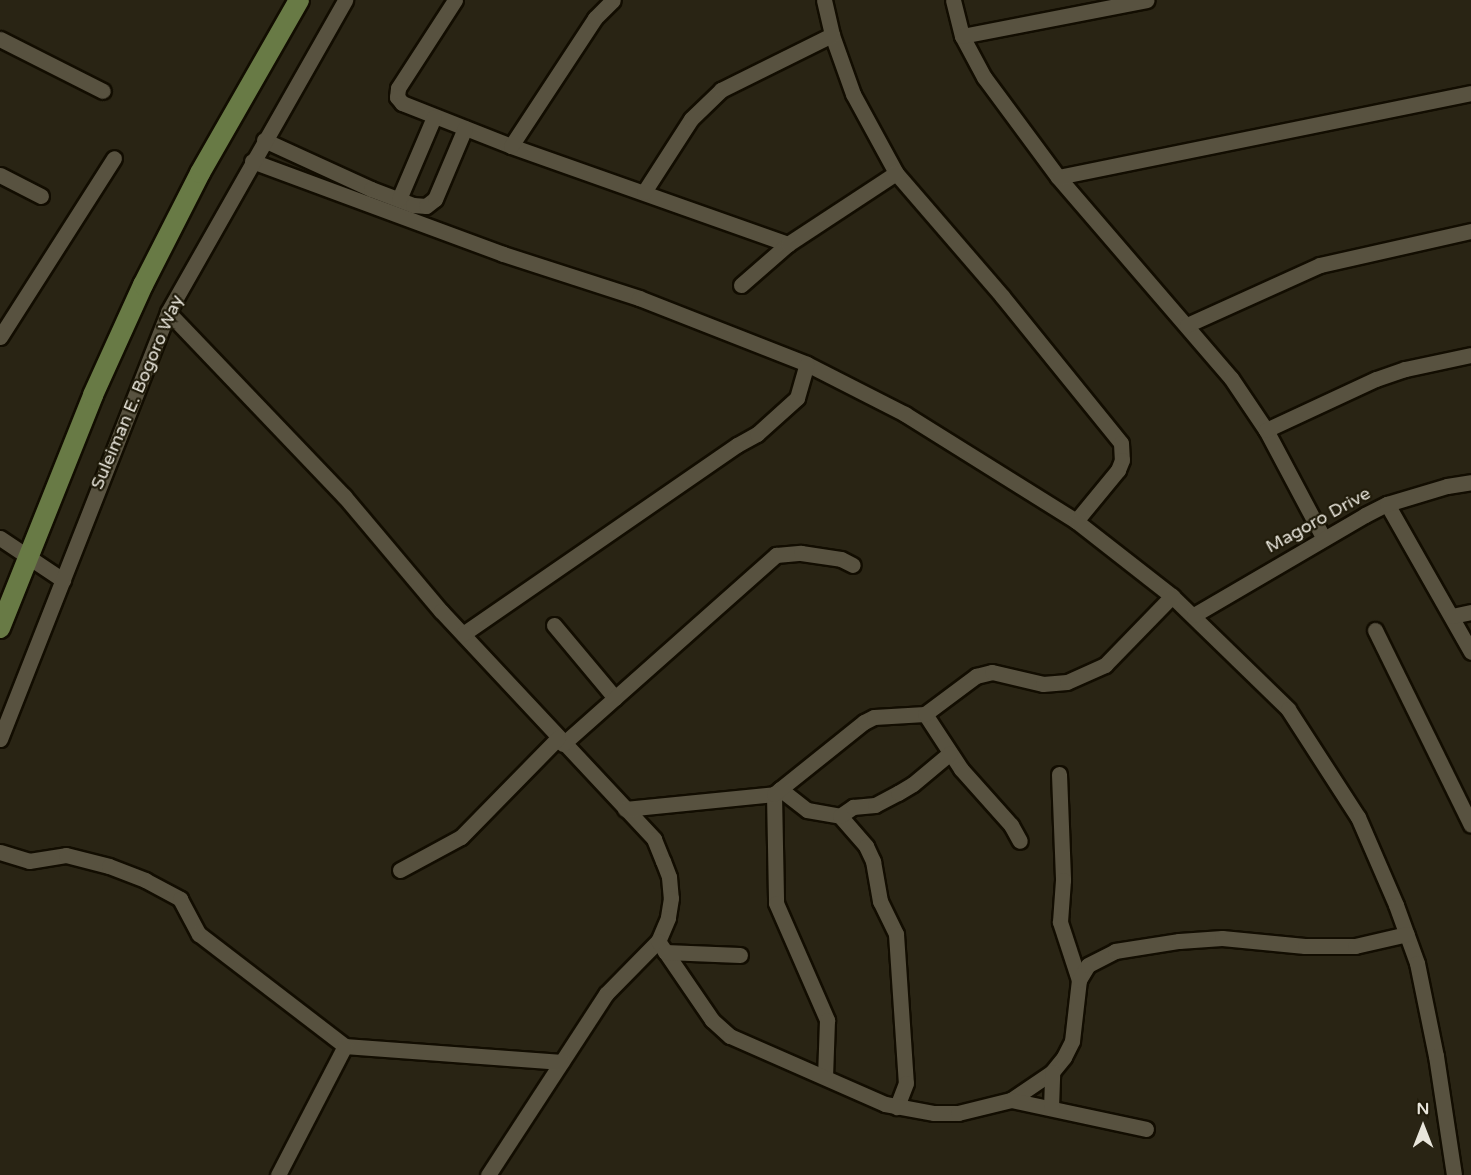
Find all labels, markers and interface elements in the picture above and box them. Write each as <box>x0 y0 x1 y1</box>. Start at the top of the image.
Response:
street label: Suleiman E. Bogoro Way <box>86 292 188 492</box>
street label: Magoro Drive <box>1262 482 1374 558</box>
north arrow <box>1393 1097 1453 1157</box>
text: N <box>1417 1099 1429 1119</box>

